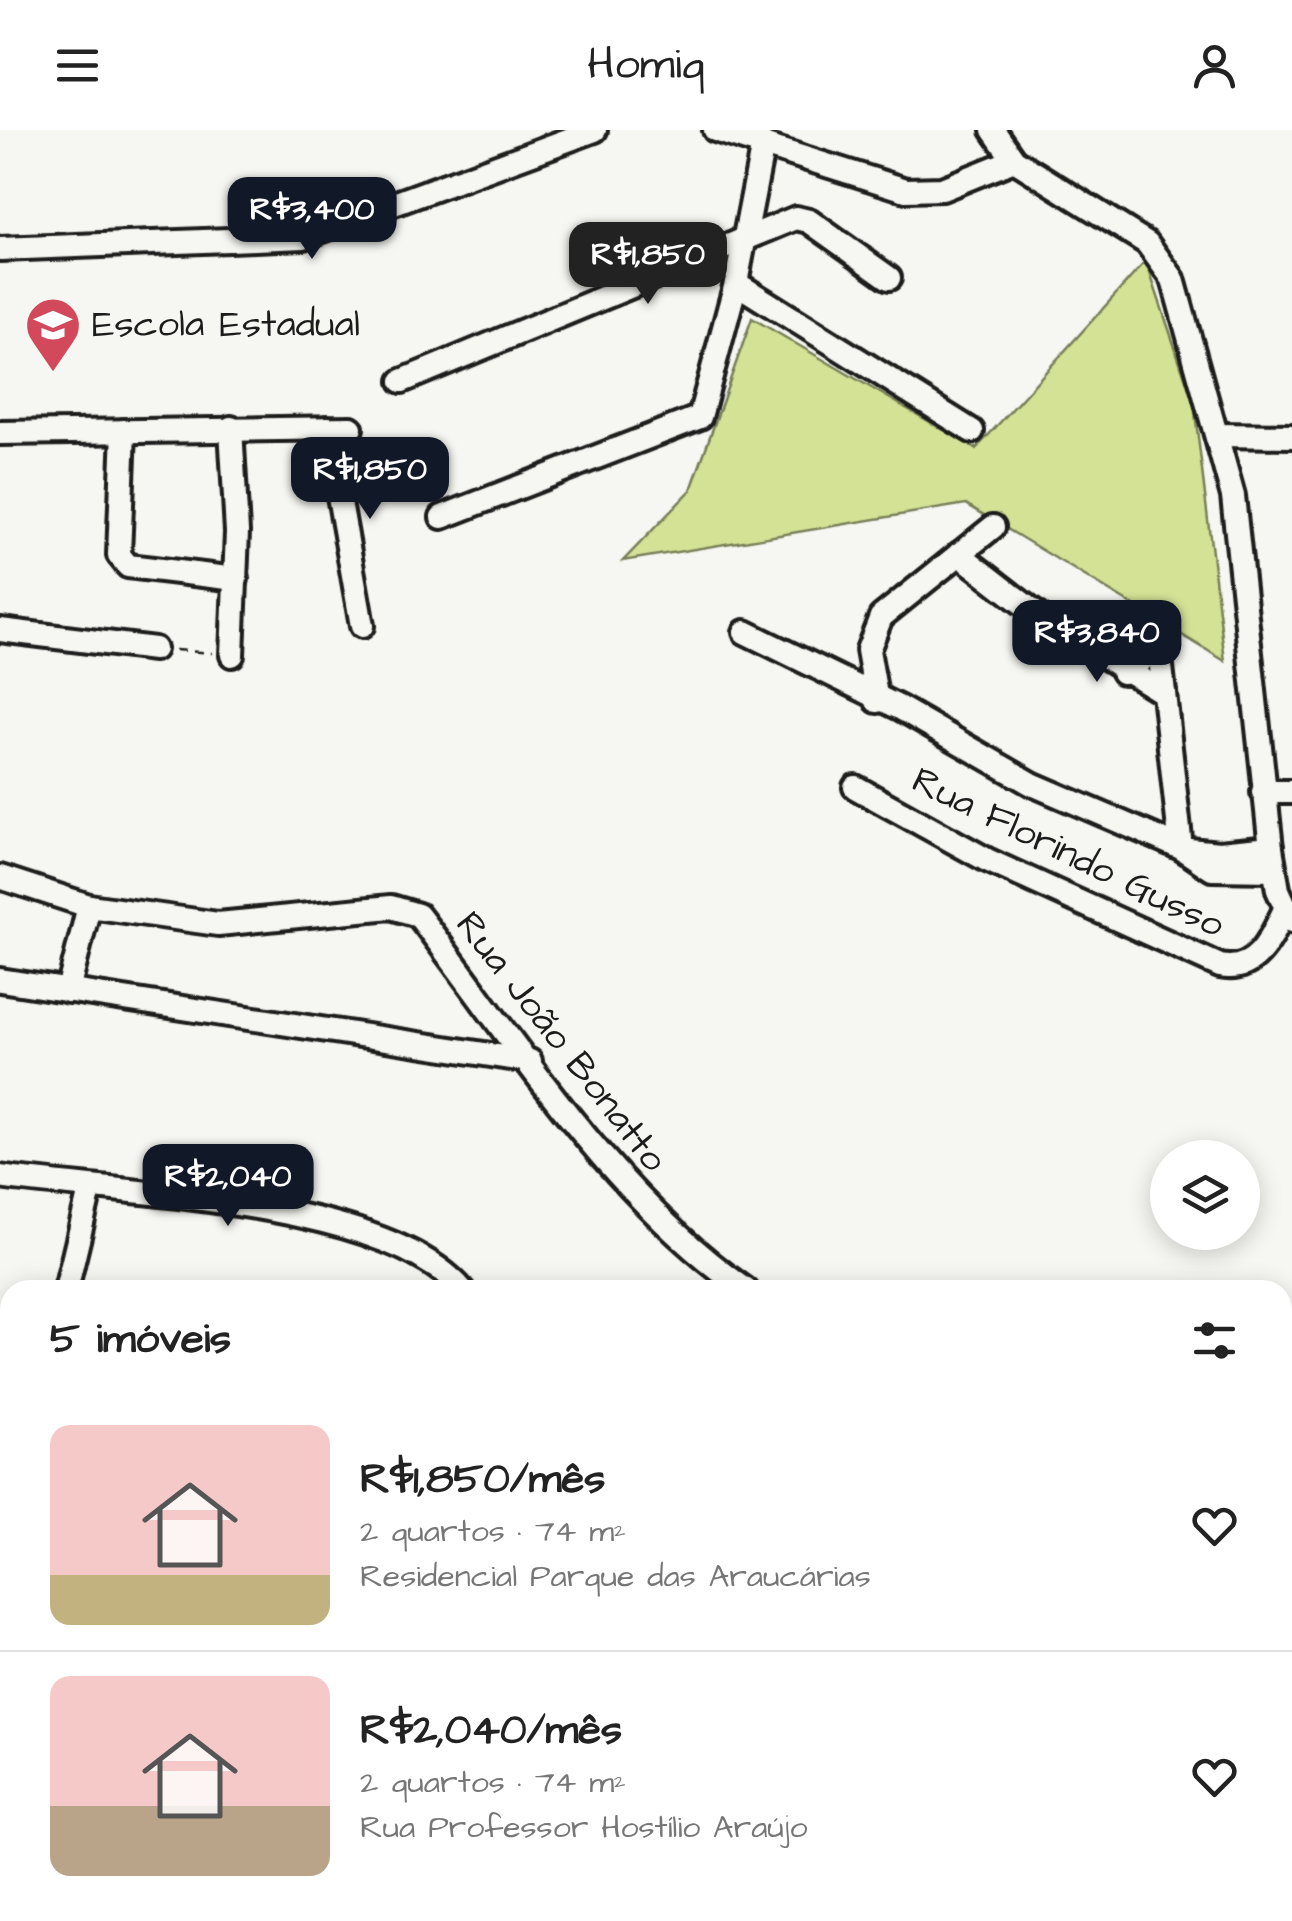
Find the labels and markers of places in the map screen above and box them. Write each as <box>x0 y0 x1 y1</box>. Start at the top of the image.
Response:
pin: R$3,400 <box>220 177 404 262</box>
pin: R$1,850 <box>556 222 740 307</box>
school or university icon: Escola Estadual <box>23 295 83 374</box>
place label: Escola Estadual <box>92 299 360 351</box>
pin: R$1,850 <box>278 437 462 522</box>
pin: R$3,840 <box>1005 600 1189 685</box>
pin: R$2,040 <box>136 1144 320 1229</box>

